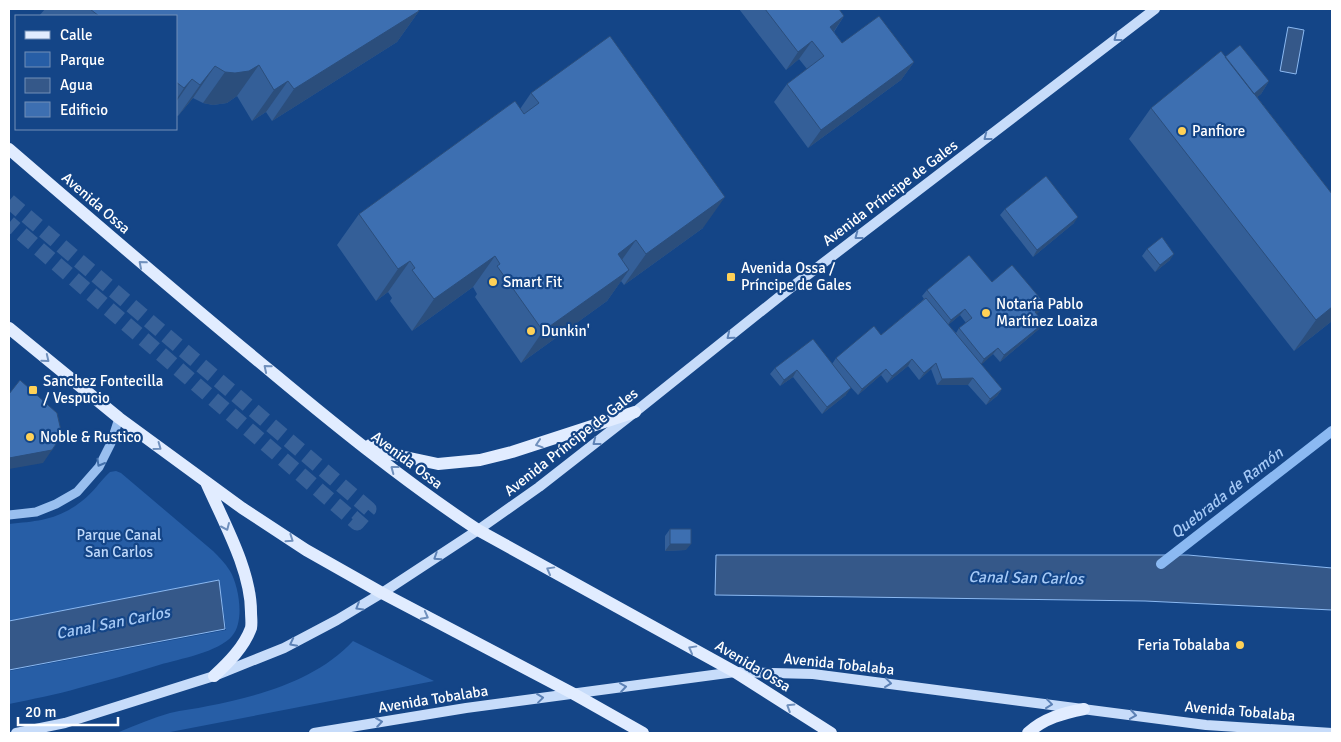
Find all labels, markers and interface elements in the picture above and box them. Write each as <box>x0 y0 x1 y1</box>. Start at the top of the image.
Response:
legend <box>15 15 178 130</box>
text: Calle <box>60 26 93 44</box>
one-way arrow <box>1113 33 1122 42</box>
text: Parque <box>60 51 105 69</box>
text: Agua <box>60 76 93 94</box>
text: Edificio <box>60 101 108 119</box>
place label: Panfiore <box>1192 122 1245 140</box>
marker: Panfiore <box>1176 125 1188 137</box>
one-way arrow <box>984 132 993 141</box>
street label: Avenida Príncipe de Gales <box>819 136 962 250</box>
street label: Avenida Ossa <box>58 168 134 238</box>
one-way arrow <box>855 230 864 239</box>
place label: Avenida Ossa / Príncipe de Gales <box>741 259 852 294</box>
one-way arrow <box>139 260 148 269</box>
marker: Avenida Ossa / Príncipe de Gales <box>725 271 737 283</box>
place label: Smart Fit <box>503 273 562 291</box>
marker: Smart Fit <box>487 276 499 288</box>
place label: Notaría Pablo Martínez Loaiza <box>996 295 1098 330</box>
marker: Notaría Pablo Martínez Loaiza <box>980 307 992 319</box>
place label: Dunkin' <box>541 322 590 340</box>
marker: Dunkin' <box>525 325 537 337</box>
one-way arrow <box>727 330 736 339</box>
one-way arrow <box>41 353 50 362</box>
one-way arrow <box>263 365 272 374</box>
place label: Sanchez Fontecilla / Vespucio <box>43 372 163 407</box>
marker: Sanchez Fontecilla / Vespucio <box>27 384 39 396</box>
street label: Avenida Príncipe de Gales <box>501 384 642 500</box>
street label: Avenida Ossa <box>368 427 446 493</box>
place label: Noble & Rustico <box>40 428 141 446</box>
marker: Noble & Rustico <box>24 431 36 443</box>
one-way arrow <box>593 437 602 445</box>
one-way arrow <box>535 438 543 448</box>
one-way arrow <box>152 441 162 450</box>
water label: Quebrada de Ramón <box>1167 442 1288 543</box>
one-way arrow <box>97 458 107 467</box>
one-way arrow <box>391 467 400 475</box>
one-way arrow <box>219 522 230 531</box>
park label: Parque Canal San Carlos <box>77 526 161 561</box>
one-way arrow <box>284 533 293 543</box>
one-way arrow <box>434 551 443 560</box>
one-way arrow <box>546 566 555 576</box>
water label: Canal San Carlos <box>968 567 1086 589</box>
one-way arrow <box>356 600 365 610</box>
water label: Canal San Carlos <box>54 602 173 644</box>
one-way arrow <box>420 609 429 619</box>
street label: Avenida Ossa <box>712 636 794 696</box>
place label: Feria Tobalaba <box>1137 636 1230 654</box>
one-way arrow <box>289 637 298 647</box>
marker: Feria Tobalaba <box>1234 639 1246 651</box>
one-way arrow <box>688 645 697 655</box>
street label: Avenida Tobalaba <box>783 649 895 679</box>
one-way arrow <box>884 677 892 688</box>
street label: Avenida Tobalaba <box>377 681 489 717</box>
one-way arrow <box>618 683 627 693</box>
one-way arrow <box>536 693 544 704</box>
scale bar <box>18 694 118 726</box>
street label: Avenida Tobalaba <box>1184 697 1296 725</box>
one-way arrow <box>1046 698 1054 709</box>
text: 20 m <box>25 703 56 721</box>
one-way arrow <box>786 704 795 713</box>
one-way arrow <box>1129 709 1137 720</box>
one-way arrow <box>375 718 383 728</box>

